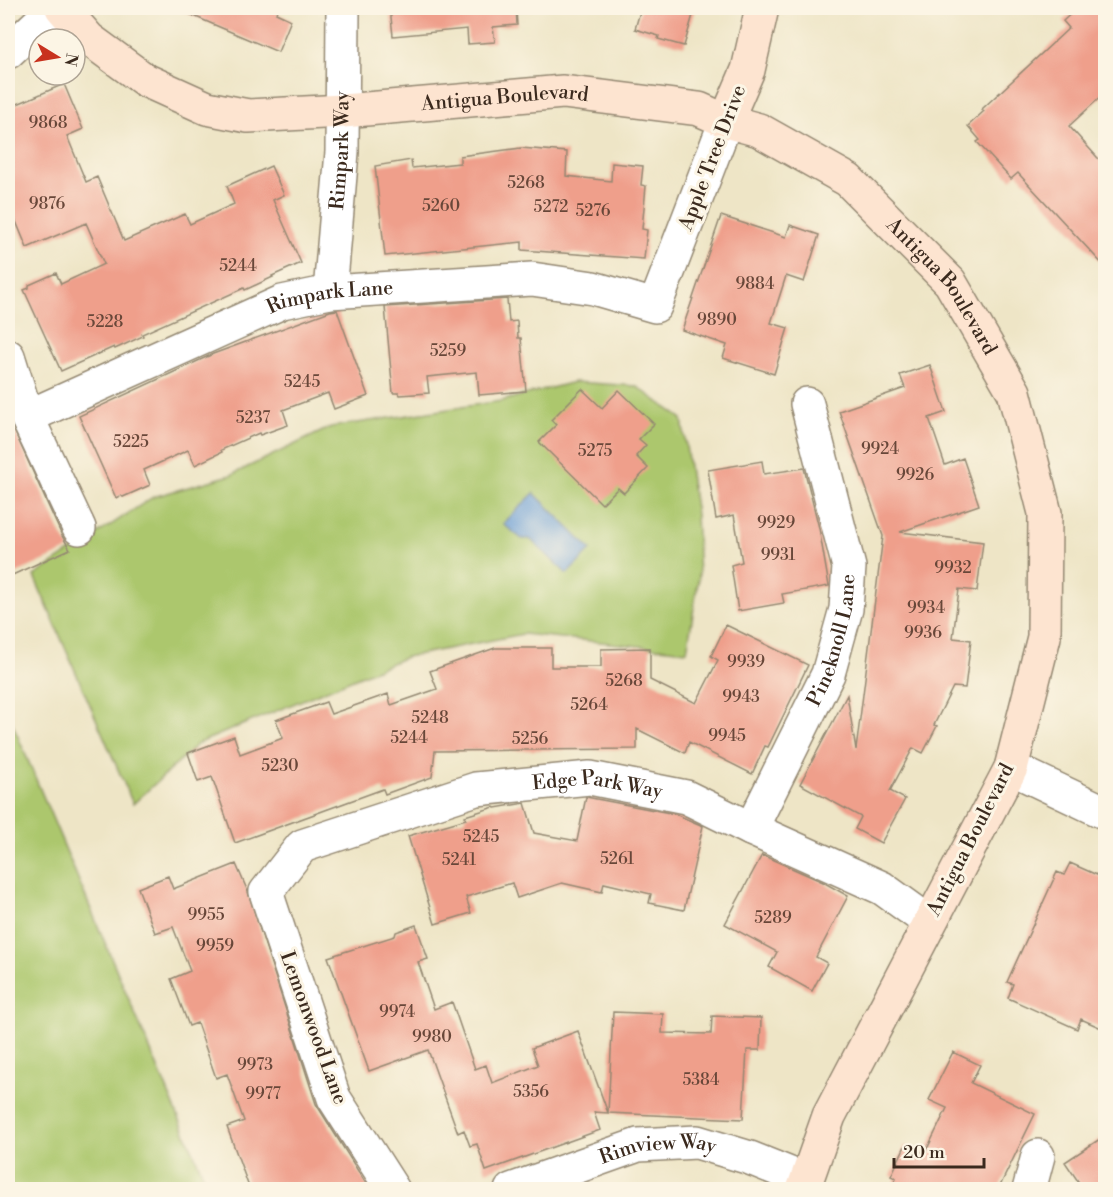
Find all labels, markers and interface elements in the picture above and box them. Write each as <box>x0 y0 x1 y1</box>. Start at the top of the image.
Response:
north arrow <box>27 27 87 87</box>
text: N <box>60 52 82 68</box>
street label: Antigua Boulevard <box>419 79 591 117</box>
street label: Apple Tree Drive <box>673 82 752 235</box>
street label: Rimpark Way <box>325 91 355 211</box>
house number: 9868 <box>28 113 68 133</box>
house number: 5268 <box>507 173 545 193</box>
house number: 9876 <box>29 194 66 214</box>
house number: 5260 <box>422 196 460 216</box>
house number: 5272 <box>534 197 568 217</box>
house number: 5276 <box>575 201 611 221</box>
street label: Antigua Boulevard <box>880 212 1003 360</box>
house number: 5244 <box>219 256 257 276</box>
house number: 9884 <box>735 274 775 294</box>
street label: Rimpark Lane <box>263 275 394 320</box>
house number: 9890 <box>697 310 737 330</box>
house number: 5228 <box>87 312 124 332</box>
house number: 5259 <box>430 341 467 361</box>
house number: 5245 <box>284 372 320 392</box>
house number: 5237 <box>236 408 270 428</box>
house number: 5225 <box>113 432 149 452</box>
house number: 9924 <box>861 439 900 459</box>
house number: 5275 <box>578 441 612 461</box>
house number: 9926 <box>896 465 934 485</box>
house number: 9929 <box>757 513 795 533</box>
house number: 9931 <box>761 545 795 565</box>
house number: 9932 <box>934 558 972 578</box>
street label: Pineknoll Lane <box>801 573 861 711</box>
house number: 9934 <box>907 598 945 618</box>
house number: 9936 <box>904 623 942 643</box>
house number: 9939 <box>727 652 765 672</box>
house number: 5268 <box>605 671 643 691</box>
house number: 9943 <box>722 687 760 707</box>
house number: 5264 <box>570 695 608 715</box>
house number: 5248 <box>411 708 449 728</box>
house number: 9945 <box>708 726 746 746</box>
house number: 5244 <box>390 728 428 748</box>
house number: 5256 <box>512 729 549 749</box>
house number: 5230 <box>261 756 299 776</box>
street label: Antigua Boulevard <box>921 759 1021 921</box>
street label: Edge Park Way <box>531 765 665 805</box>
house number: 5245 <box>463 827 499 847</box>
house number: 5261 <box>600 849 634 869</box>
house number: 5241 <box>442 850 476 870</box>
house number: 9955 <box>187 905 225 925</box>
house number: 5289 <box>754 908 792 928</box>
house number: 9959 <box>196 936 234 956</box>
street label: Lemonwood Lane <box>274 948 352 1108</box>
house number: 9974 <box>379 1002 416 1022</box>
house number: 9980 <box>412 1027 452 1047</box>
house number: 9973 <box>237 1055 273 1075</box>
house number: 5384 <box>682 1070 720 1090</box>
house number: 5356 <box>513 1082 549 1102</box>
house number: 9977 <box>245 1084 281 1104</box>
street label: Rimview Way <box>596 1129 720 1170</box>
scale bar <box>894 1131 984 1169</box>
text: 20 m <box>903 1141 945 1164</box>

